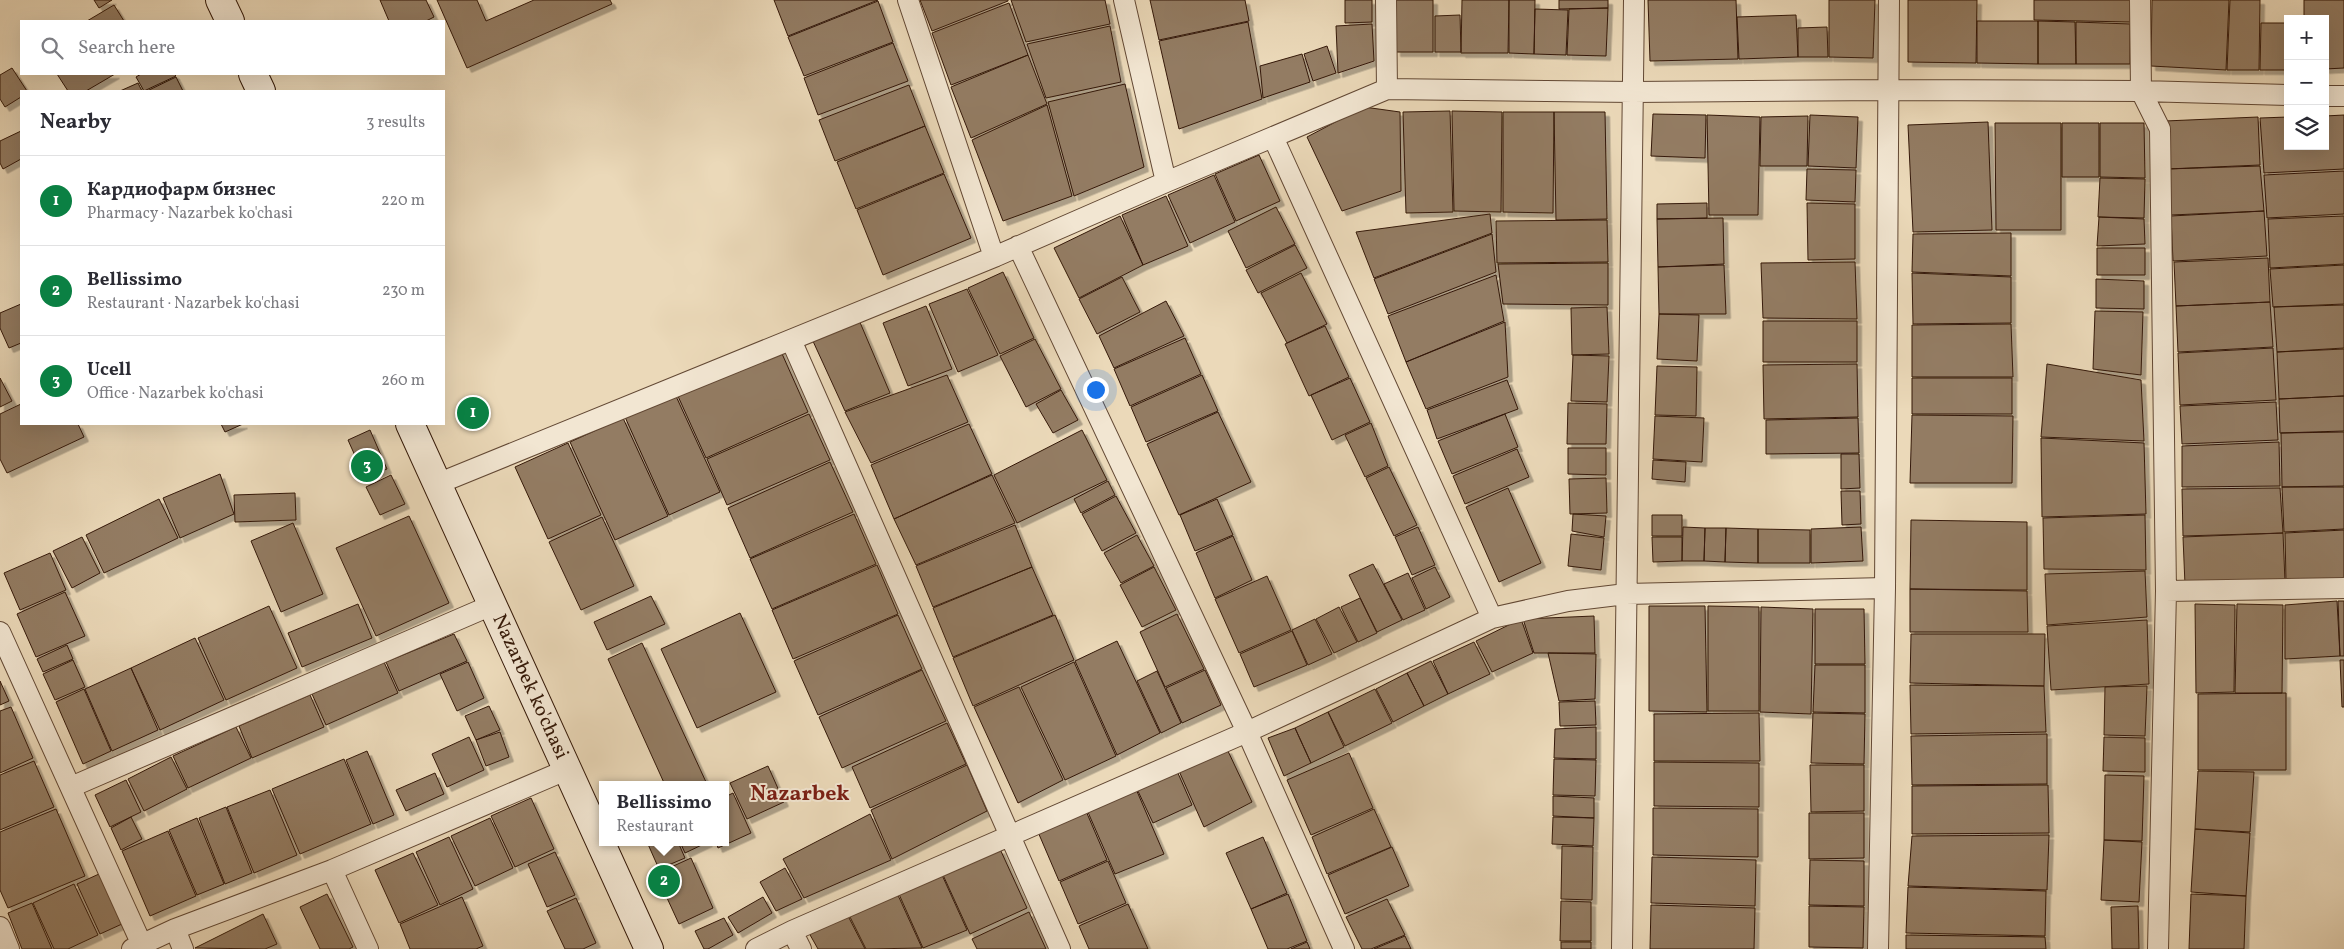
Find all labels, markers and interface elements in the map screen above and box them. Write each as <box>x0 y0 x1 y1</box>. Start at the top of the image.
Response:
map controls <box>2284 15 2329 150</box>
button: + <box>2284 15 2329 60</box>
search box <box>20 20 445 75</box>
icon: search <box>38 34 66 62</box>
text: Search here <box>78 35 175 61</box>
button: − <box>2284 60 2329 105</box>
button: layers <box>2284 105 2329 150</box>
text: Nearby <box>40 108 111 137</box>
text: 3 results <box>366 112 425 134</box>
text: Кардиофарм бизнес <box>87 177 276 203</box>
text: 1 <box>53 190 59 212</box>
text: 220 m <box>381 190 425 212</box>
text: Pharmacy · Nazarbek ko'chasi <box>87 203 293 225</box>
text: Bellissimo <box>87 267 182 293</box>
text: 2 <box>52 280 60 302</box>
text: 230 m <box>382 280 425 302</box>
text: Restaurant · Nazarbek ko'chasi <box>87 293 299 315</box>
text: Ucell <box>87 357 132 383</box>
text: 3 <box>52 370 60 392</box>
text: 260 m <box>381 370 425 392</box>
your location <box>1083 377 1109 403</box>
text: Office · Nazarbek ko'chasi <box>87 383 264 405</box>
pin: 1 <box>457 394 489 432</box>
pin: 3 <box>351 447 383 485</box>
street label: Nazarbek ko'chasi <box>484 610 575 764</box>
district label: Nazarbek <box>750 779 850 810</box>
popup <box>599 781 729 846</box>
text: Bellissimo <box>616 790 712 816</box>
text: Restaurant <box>616 816 694 838</box>
pin: 2 <box>648 862 680 900</box>

